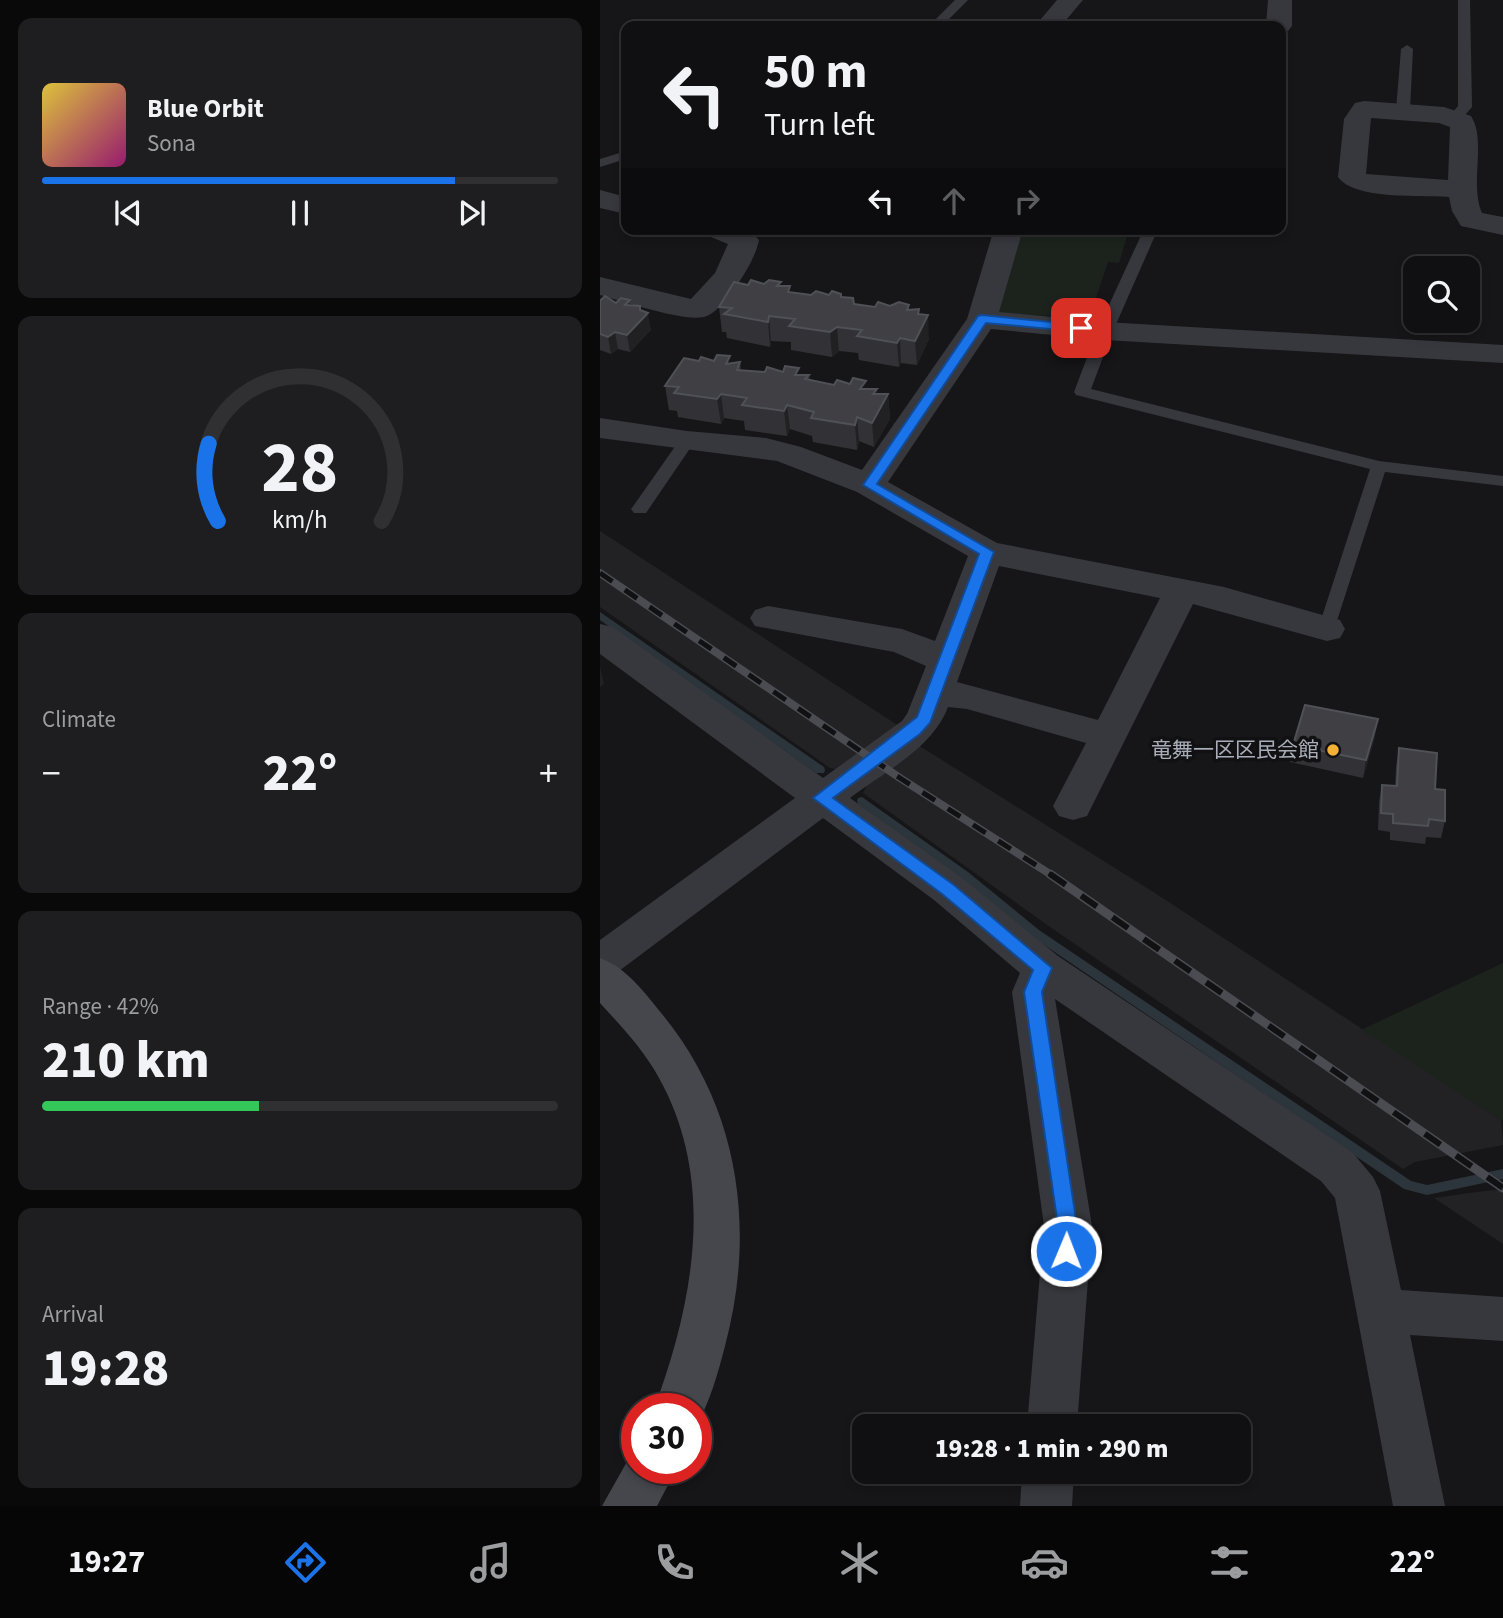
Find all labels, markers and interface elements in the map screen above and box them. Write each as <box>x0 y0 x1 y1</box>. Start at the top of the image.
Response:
text: 50 m <box>764 37 868 107</box>
icon: left <box>649 49 740 140</box>
text: Blue Orbit <box>147 90 264 127</box>
text: Turn left <box>764 102 875 148</box>
text: Sona <box>147 127 196 160</box>
icon: left <box>862 182 900 220</box>
icon: ahead <box>935 182 973 220</box>
icon: right <box>1008 182 1046 220</box>
icon: previous <box>109 194 147 232</box>
icon: pause <box>281 194 319 232</box>
icon: next <box>453 194 491 232</box>
map controls <box>1403 256 1480 333</box>
button: search <box>1403 256 1480 333</box>
pin <box>1051 298 1111 358</box>
icon: arrive <box>1062 309 1100 347</box>
text: 28 <box>262 417 338 521</box>
text: km/h <box>272 502 328 538</box>
text: Climate <box>42 703 116 736</box>
place label: 竜舞一区区民会館 <box>1151 735 1319 765</box>
text: 22° <box>263 737 337 811</box>
marker: 竜舞一区区民会館 <box>1325 742 1341 758</box>
text: − <box>42 747 61 801</box>
text: + <box>539 747 558 801</box>
text: Range · 42% <box>42 990 159 1023</box>
text: 210 km <box>42 1024 210 1098</box>
position arrow <box>1029 1214 1103 1288</box>
text: Arrival <box>42 1298 104 1331</box>
text: 19:28 <box>42 1332 169 1406</box>
speed limit sign: 30 <box>621 1393 712 1484</box>
text: 19:28 · 1 min · 290 m <box>935 1430 1168 1467</box>
icon: directions <box>281 1538 330 1587</box>
icon: music <box>466 1538 515 1587</box>
icon: phone <box>650 1538 699 1587</box>
icon: climate <box>835 1538 884 1587</box>
icon: car <box>1020 1538 1069 1587</box>
icon: filters <box>1205 1538 1254 1587</box>
text: 19:27 <box>68 1539 145 1585</box>
text: 22° <box>1390 1539 1435 1585</box>

